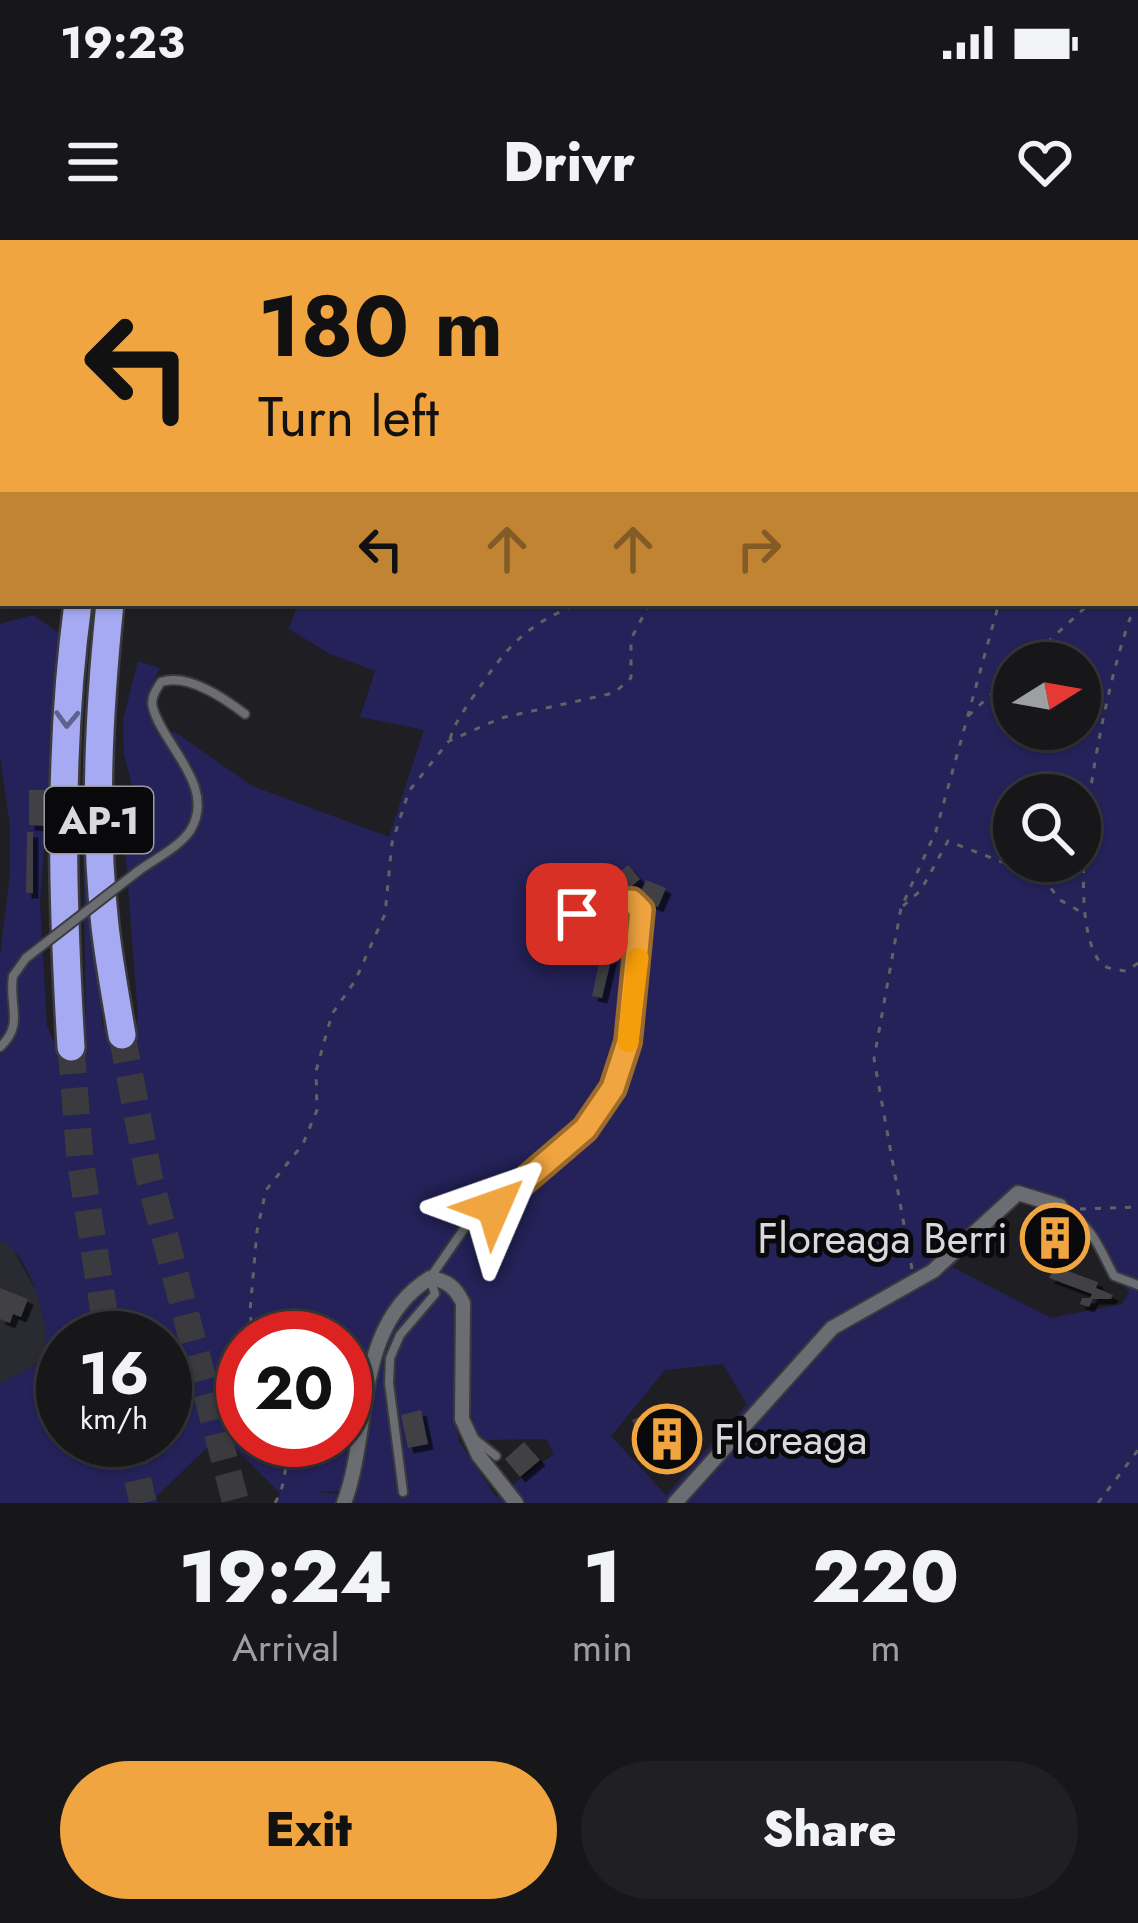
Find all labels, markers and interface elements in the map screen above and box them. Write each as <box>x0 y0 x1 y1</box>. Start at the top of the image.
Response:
text: 19:23 <box>60 10 185 75</box>
text: Drivr <box>503 123 635 201</box>
icon: menu <box>60 129 126 195</box>
icon: heart <box>1012 129 1078 195</box>
text: 180 m <box>258 266 503 388</box>
icon: left <box>60 288 216 444</box>
text: Turn left <box>258 378 439 456</box>
icon: left <box>348 516 414 582</box>
icon: ahead <box>474 516 540 582</box>
icon: ahead <box>600 516 666 582</box>
icon: right <box>726 516 792 582</box>
north arrow <box>993 642 1101 750</box>
map controls <box>993 642 1101 882</box>
one-way arrow <box>54 710 80 729</box>
button: search <box>993 774 1101 882</box>
road number: AP-1 <box>45 787 153 853</box>
pin <box>526 863 628 965</box>
icon: arrive <box>544 881 610 947</box>
position arrow <box>431 1144 557 1270</box>
building icon: Floreaga Berri <box>1020 1203 1090 1273</box>
place label: Floreaga Berri <box>757 1208 1008 1269</box>
speed limit sign: 20 <box>216 1311 372 1467</box>
text: 16 <box>79 1330 149 1417</box>
text: km/h <box>80 1397 148 1440</box>
building icon: Floreaga <box>632 1404 702 1474</box>
place label: Floreaga <box>714 1409 867 1470</box>
text: 19:24 <box>179 1525 393 1629</box>
text: 1 <box>583 1525 621 1629</box>
text: 220 <box>812 1525 959 1629</box>
text: Arrival <box>232 1619 340 1676</box>
text: min <box>572 1619 633 1676</box>
text: m <box>870 1619 901 1676</box>
button: Exit <box>60 1761 557 1899</box>
button: Share <box>581 1761 1078 1899</box>

